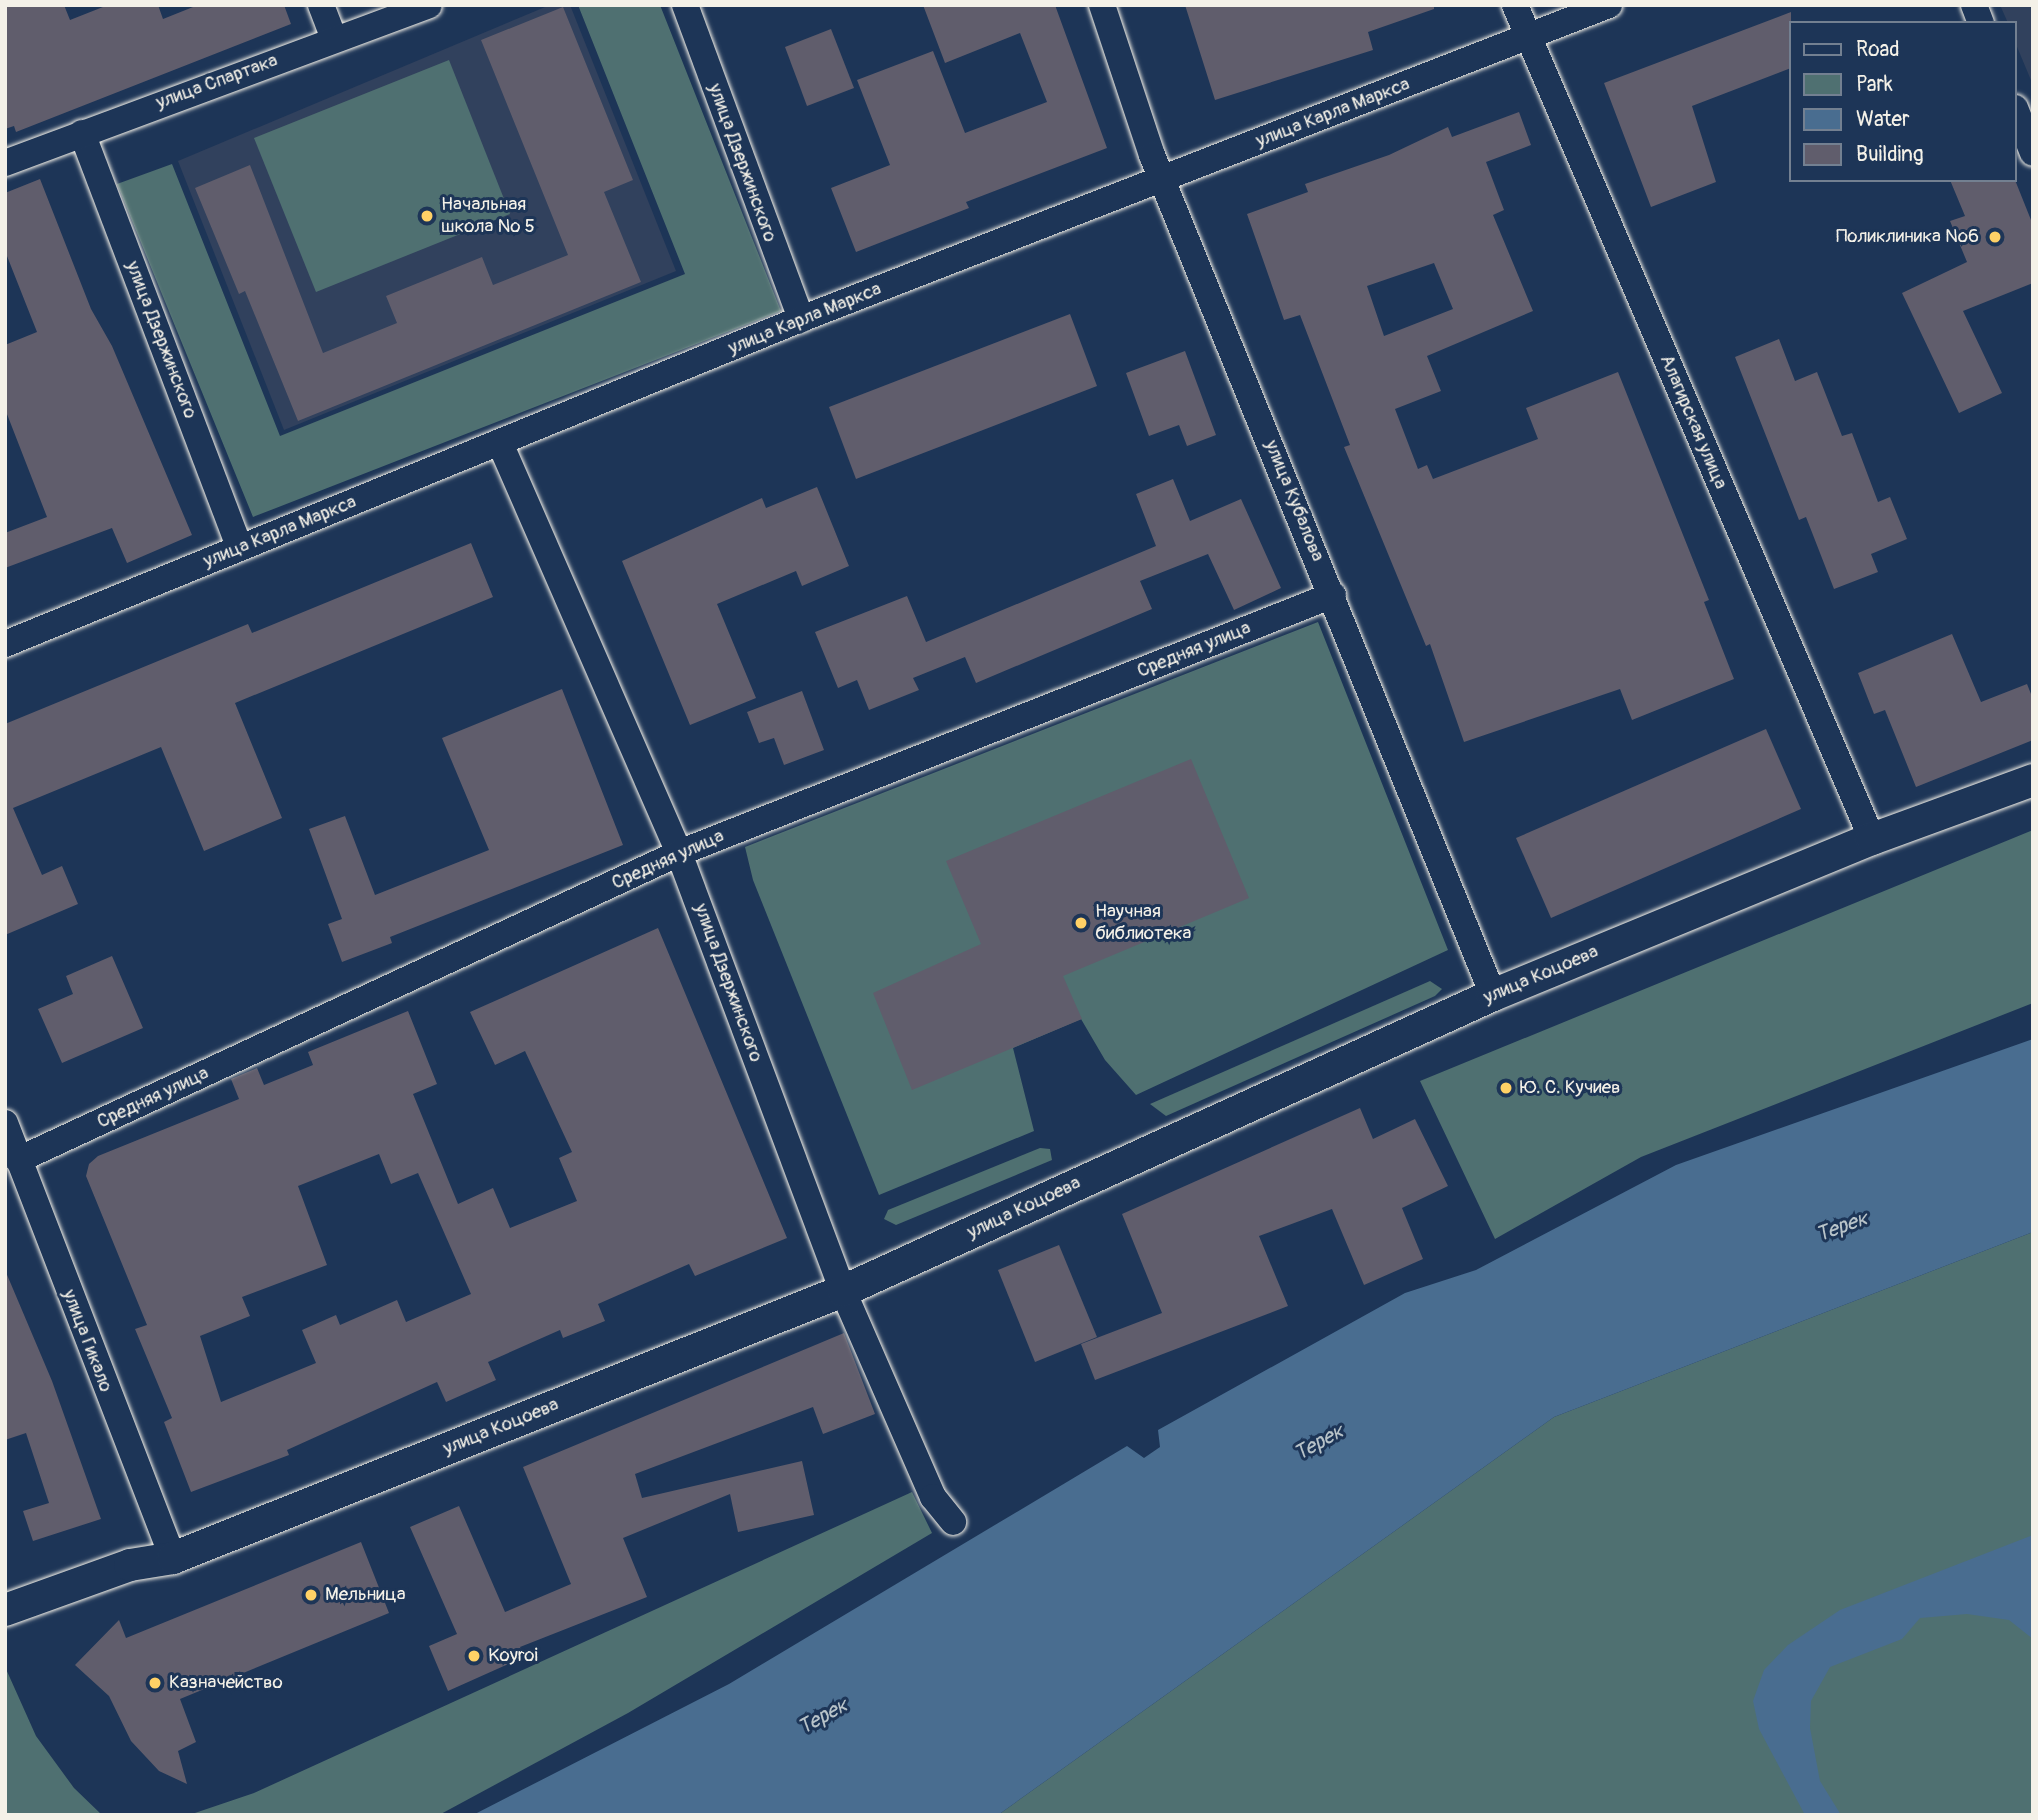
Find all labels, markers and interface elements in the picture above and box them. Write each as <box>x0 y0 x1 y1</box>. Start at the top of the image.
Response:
legend <box>1790 21 2017 182</box>
text: Road <box>1856 36 1900 63</box>
street label: улица Спартака <box>153 49 281 115</box>
text: Park <box>1856 71 1893 98</box>
street label: улица Карла Маркса <box>1253 73 1413 153</box>
street label: улица Дзержинского <box>703 81 781 245</box>
text: Water <box>1856 106 1909 133</box>
text: Building <box>1856 141 1923 168</box>
place label: Начальная школа № 5 <box>441 194 535 238</box>
marker: Начальная школа № 5 <box>419 208 435 224</box>
place label: Поликлиника №6 <box>1836 226 1979 248</box>
marker: Поликлиника №6 <box>1985 227 2005 247</box>
street label: улица Дзержинского <box>120 258 202 422</box>
street label: улица Карла Маркса <box>725 278 885 360</box>
street label: Алагирская улица <box>1654 351 1732 493</box>
street label: улица Кубалова <box>1259 437 1329 565</box>
street label: улица Карла Маркса <box>200 491 360 573</box>
street label: Средняя улица <box>1134 617 1254 683</box>
street label: Средняя улица <box>608 825 728 895</box>
street label: улица Дзержинского <box>689 901 767 1065</box>
place label: Научная библиотека <box>1095 901 1191 945</box>
marker: Научная библиотека <box>1073 915 1089 931</box>
street label: улица Коцоева <box>1480 941 1602 1009</box>
street label: Средняя улица <box>94 1062 212 1134</box>
place label: Ю. С. Кучиев <box>1520 1077 1620 1099</box>
marker: Ю. С. Кучиев <box>1498 1080 1514 1096</box>
street label: улица Коцоева <box>964 1172 1084 1244</box>
water label: Терек <box>1813 1206 1871 1248</box>
street label: улица Гикало <box>57 1287 117 1395</box>
street label: улица Коцоева <box>440 1394 562 1460</box>
water label: Терек <box>1290 1419 1348 1467</box>
place label: Мельница <box>325 1584 405 1606</box>
marker: Мельница <box>303 1587 319 1603</box>
place label: Koyroi <box>488 1645 538 1667</box>
marker: Koyroi <box>466 1648 482 1664</box>
place label: Казначейство <box>169 1672 283 1694</box>
marker: Казначейство <box>147 1675 163 1691</box>
water label: Терек <box>794 1693 852 1741</box>

